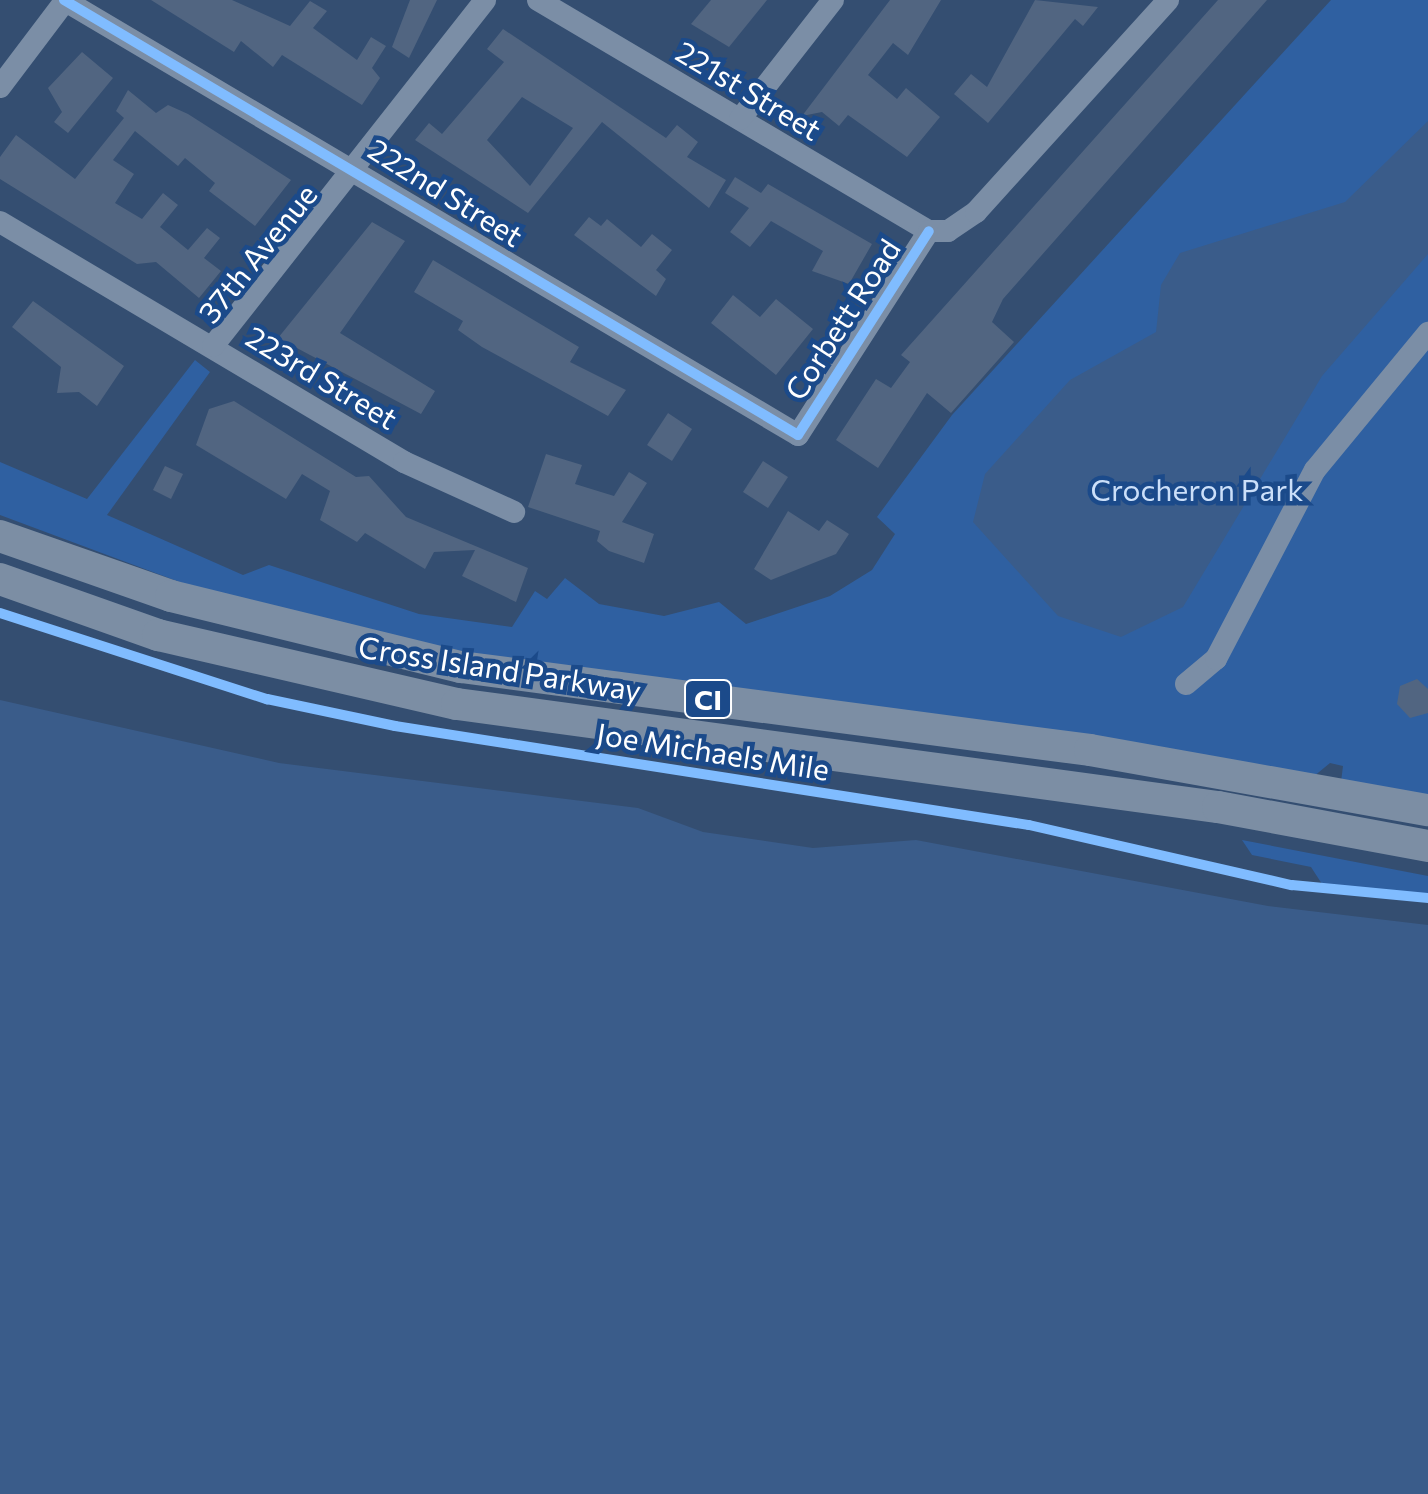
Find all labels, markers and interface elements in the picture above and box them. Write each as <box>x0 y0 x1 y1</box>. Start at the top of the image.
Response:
street label: 221st Street <box>670 33 828 147</box>
street label: 222nd Street <box>362 130 530 254</box>
street label: 37th Avenue <box>190 176 324 330</box>
street label: Corbett Road <box>777 232 907 406</box>
street label: 223rd Street <box>240 318 404 436</box>
park label: Crocheron Park <box>1091 471 1303 507</box>
street label: Cross Island Parkway <box>356 628 644 708</box>
road number: CI <box>683 676 733 722</box>
street label: Joe Michaels Mile <box>594 715 832 787</box>

